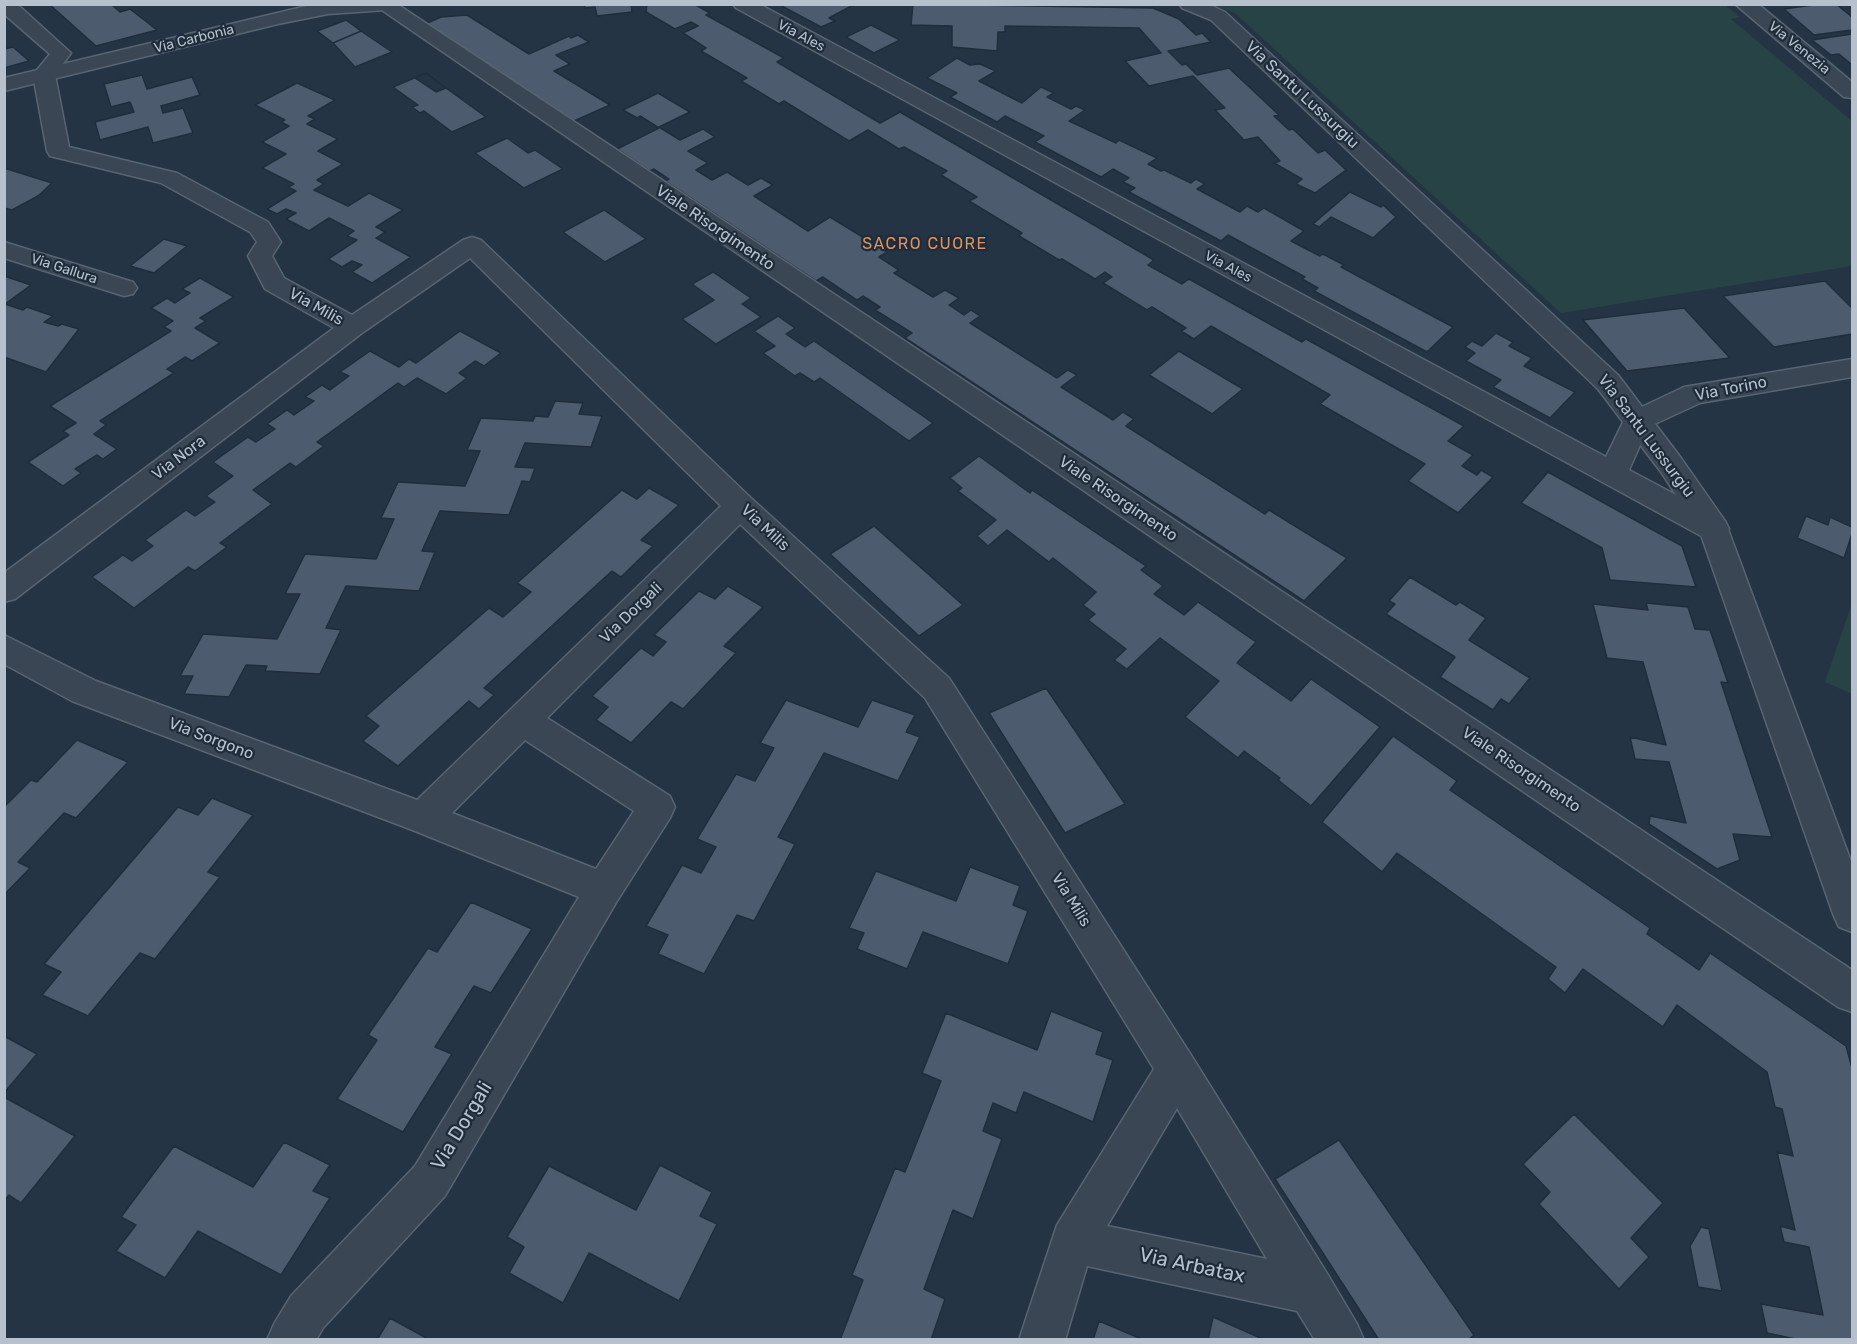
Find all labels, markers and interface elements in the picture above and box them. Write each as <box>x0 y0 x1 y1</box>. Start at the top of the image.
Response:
street label: Via Ales <box>774 17 828 55</box>
street label: Via Venezia <box>1765 18 1833 78</box>
street label: Via Carbonia <box>152 21 236 57</box>
street label: Via Santu Lussurgiu <box>1241 37 1363 153</box>
street label: Viale Risorgimento <box>652 181 778 275</box>
district label: SACRO CUORE <box>862 234 988 254</box>
street label: Via Ales <box>1201 248 1255 286</box>
street label: Via Gallura <box>29 250 99 288</box>
street label: Via Milis <box>285 284 347 330</box>
street label: Via Santu Lussurgiu <box>1594 371 1698 501</box>
street label: Via Torino <box>1693 373 1769 405</box>
street label: Via Nora <box>148 432 210 484</box>
street label: Viale Risorgimento <box>1055 452 1181 546</box>
street label: Via Milis <box>737 501 793 555</box>
street label: Via Dorgali <box>596 579 666 647</box>
street label: Via Sorgono <box>166 714 256 764</box>
street label: Viale Risorgimento <box>1458 723 1584 817</box>
street label: Via Milis <box>1047 870 1095 930</box>
street label: Via Dorgali <box>426 1077 498 1175</box>
street label: Via Arbatax <box>1137 1243 1247 1289</box>

